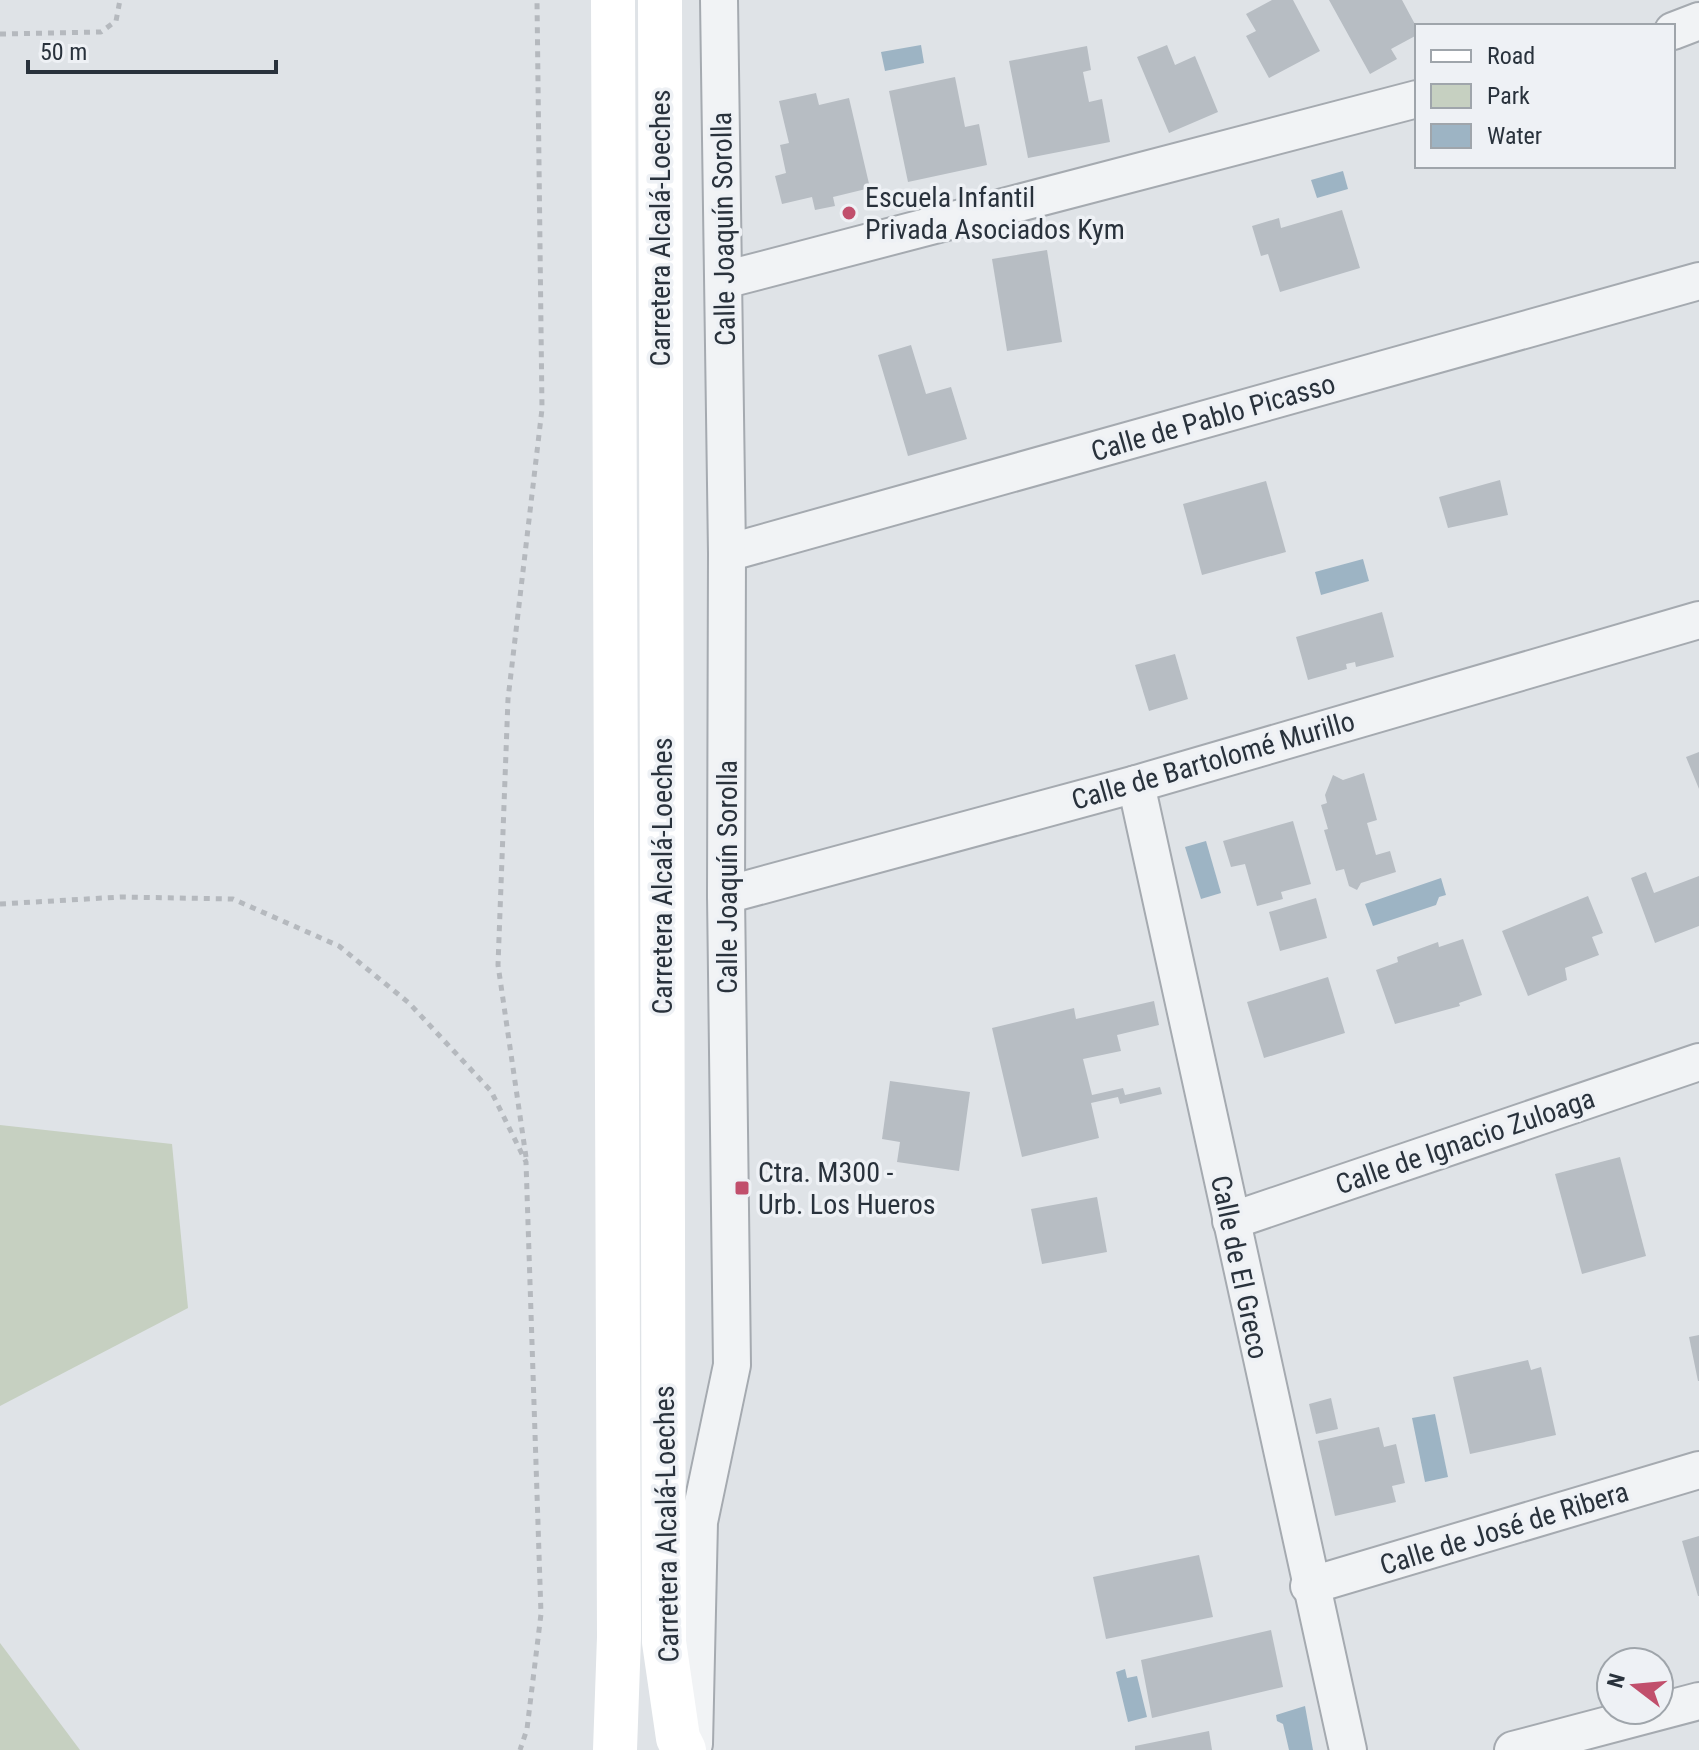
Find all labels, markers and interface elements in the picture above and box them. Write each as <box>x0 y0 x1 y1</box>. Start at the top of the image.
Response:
scale bar <box>28 24 276 74</box>
legend <box>1415 24 1675 168</box>
text: 50 m <box>40 38 87 66</box>
text: Road <box>1487 42 1535 70</box>
text: Park <box>1487 82 1530 110</box>
street label: Carretera Alcalá-Loeches <box>644 90 677 367</box>
street label: Calle Joaquín Sorolla <box>705 112 742 346</box>
text: Water <box>1487 122 1542 150</box>
place label: Escuela Infantil Privada Asociados Kym <box>865 181 1125 246</box>
marker: Escuela Infantil Privada Asociados Kym <box>840 204 858 222</box>
street label: Calle de Pablo Picasso <box>1087 367 1339 468</box>
street label: Calle de Bartolomé Murillo <box>1068 704 1358 817</box>
street label: Carretera Alcalá-Loeches <box>646 738 679 1015</box>
street label: Calle Joaquín Sorolla <box>711 760 744 994</box>
street label: Calle de Ignacio Zuloaga <box>1331 1082 1599 1201</box>
place label: Ctra. M300 - Urb. Los Hueros <box>758 1156 936 1221</box>
street label: Calle de El Greco <box>1204 1172 1275 1362</box>
marker: Ctra. M300 - Urb. Los Hueros <box>733 1179 751 1197</box>
street label: Carretera Alcalá-Loeches <box>648 1385 685 1663</box>
street label: Calle de José de Ribera <box>1376 1475 1632 1582</box>
north arrow <box>1595 1646 1675 1726</box>
text: N <box>1602 1671 1630 1691</box>

